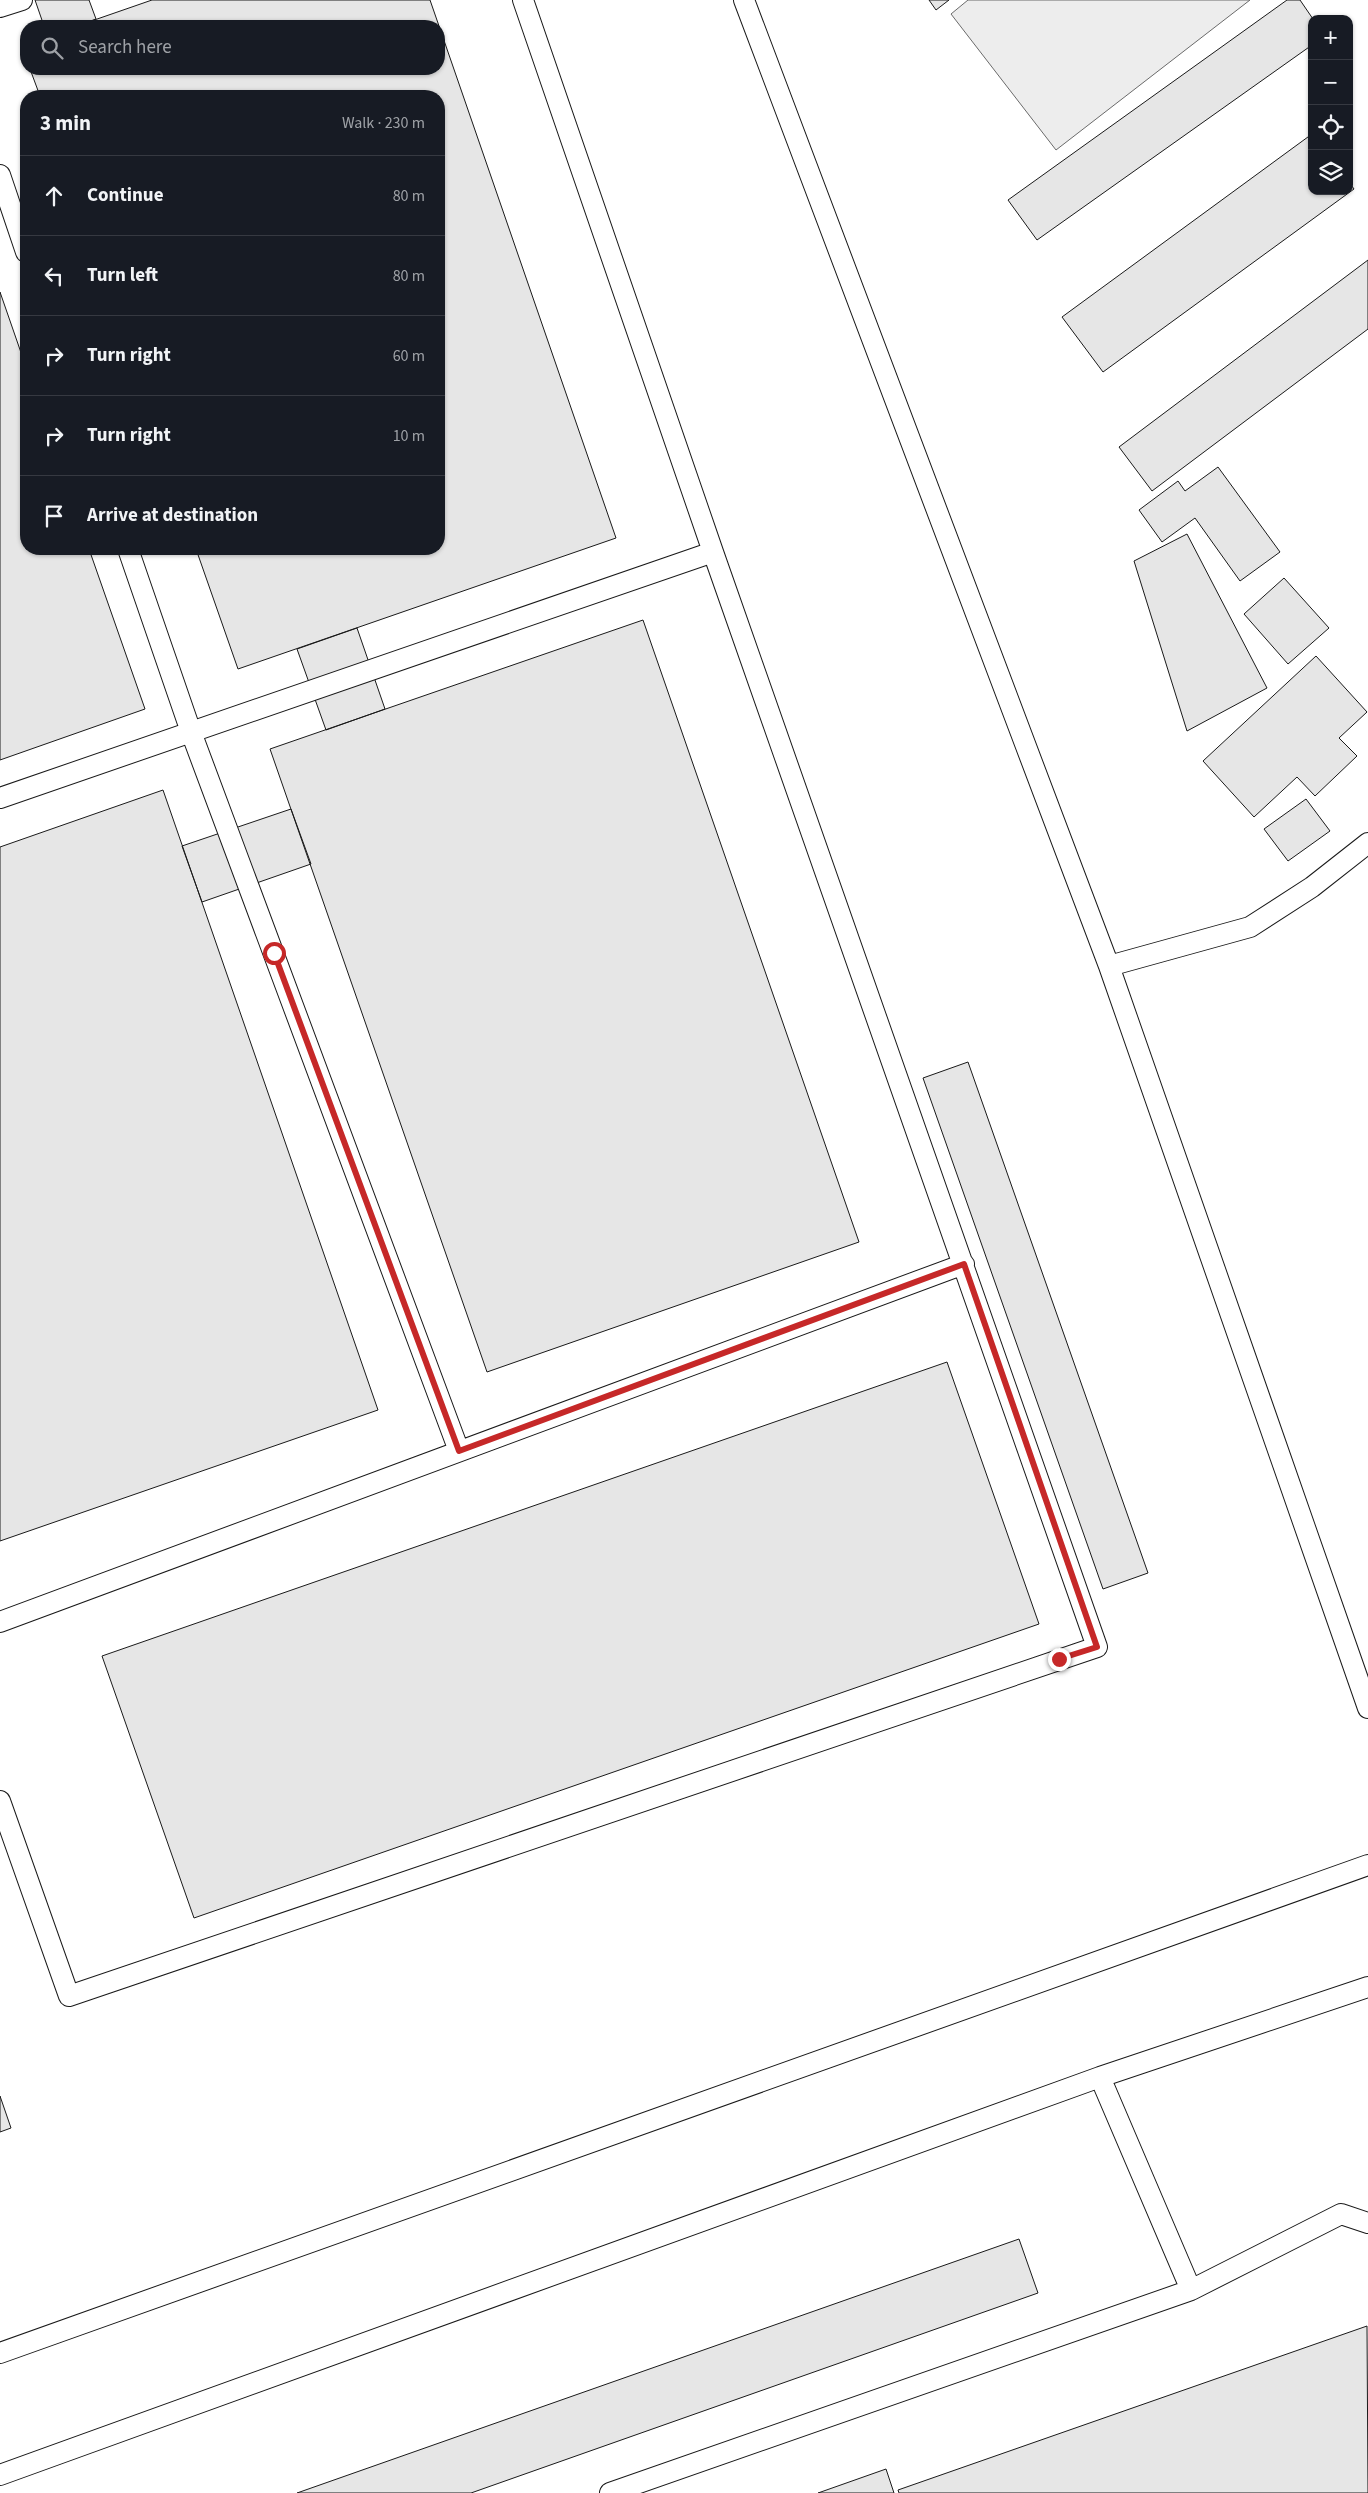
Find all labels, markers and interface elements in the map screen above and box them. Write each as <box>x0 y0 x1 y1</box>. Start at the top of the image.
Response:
map controls <box>1308 15 1353 195</box>
button: + <box>1308 15 1353 60</box>
search box <box>20 20 445 75</box>
icon: search <box>38 34 66 62</box>
text: Search here <box>78 34 172 61</box>
button: − <box>1308 60 1353 105</box>
button: locate <box>1308 105 1353 150</box>
text: 3 min <box>40 108 91 138</box>
text: Walk · 230 m <box>342 112 425 134</box>
button: layers <box>1308 150 1353 195</box>
icon: ahead <box>40 182 68 210</box>
text: Continue <box>87 182 164 209</box>
text: 80 m <box>393 185 425 207</box>
icon: left <box>40 262 68 290</box>
text: Turn left <box>87 262 158 289</box>
text: 80 m <box>393 265 425 287</box>
icon: right <box>40 342 68 370</box>
text: Turn right <box>87 342 171 369</box>
text: 60 m <box>393 345 425 367</box>
icon: right <box>40 422 68 450</box>
text: Turn right <box>87 422 171 449</box>
text: 10 m <box>393 425 425 447</box>
icon: arrive <box>40 502 68 530</box>
text: Arrive at destination <box>87 502 258 529</box>
route start <box>263 942 286 965</box>
route end <box>1048 1648 1071 1671</box>

